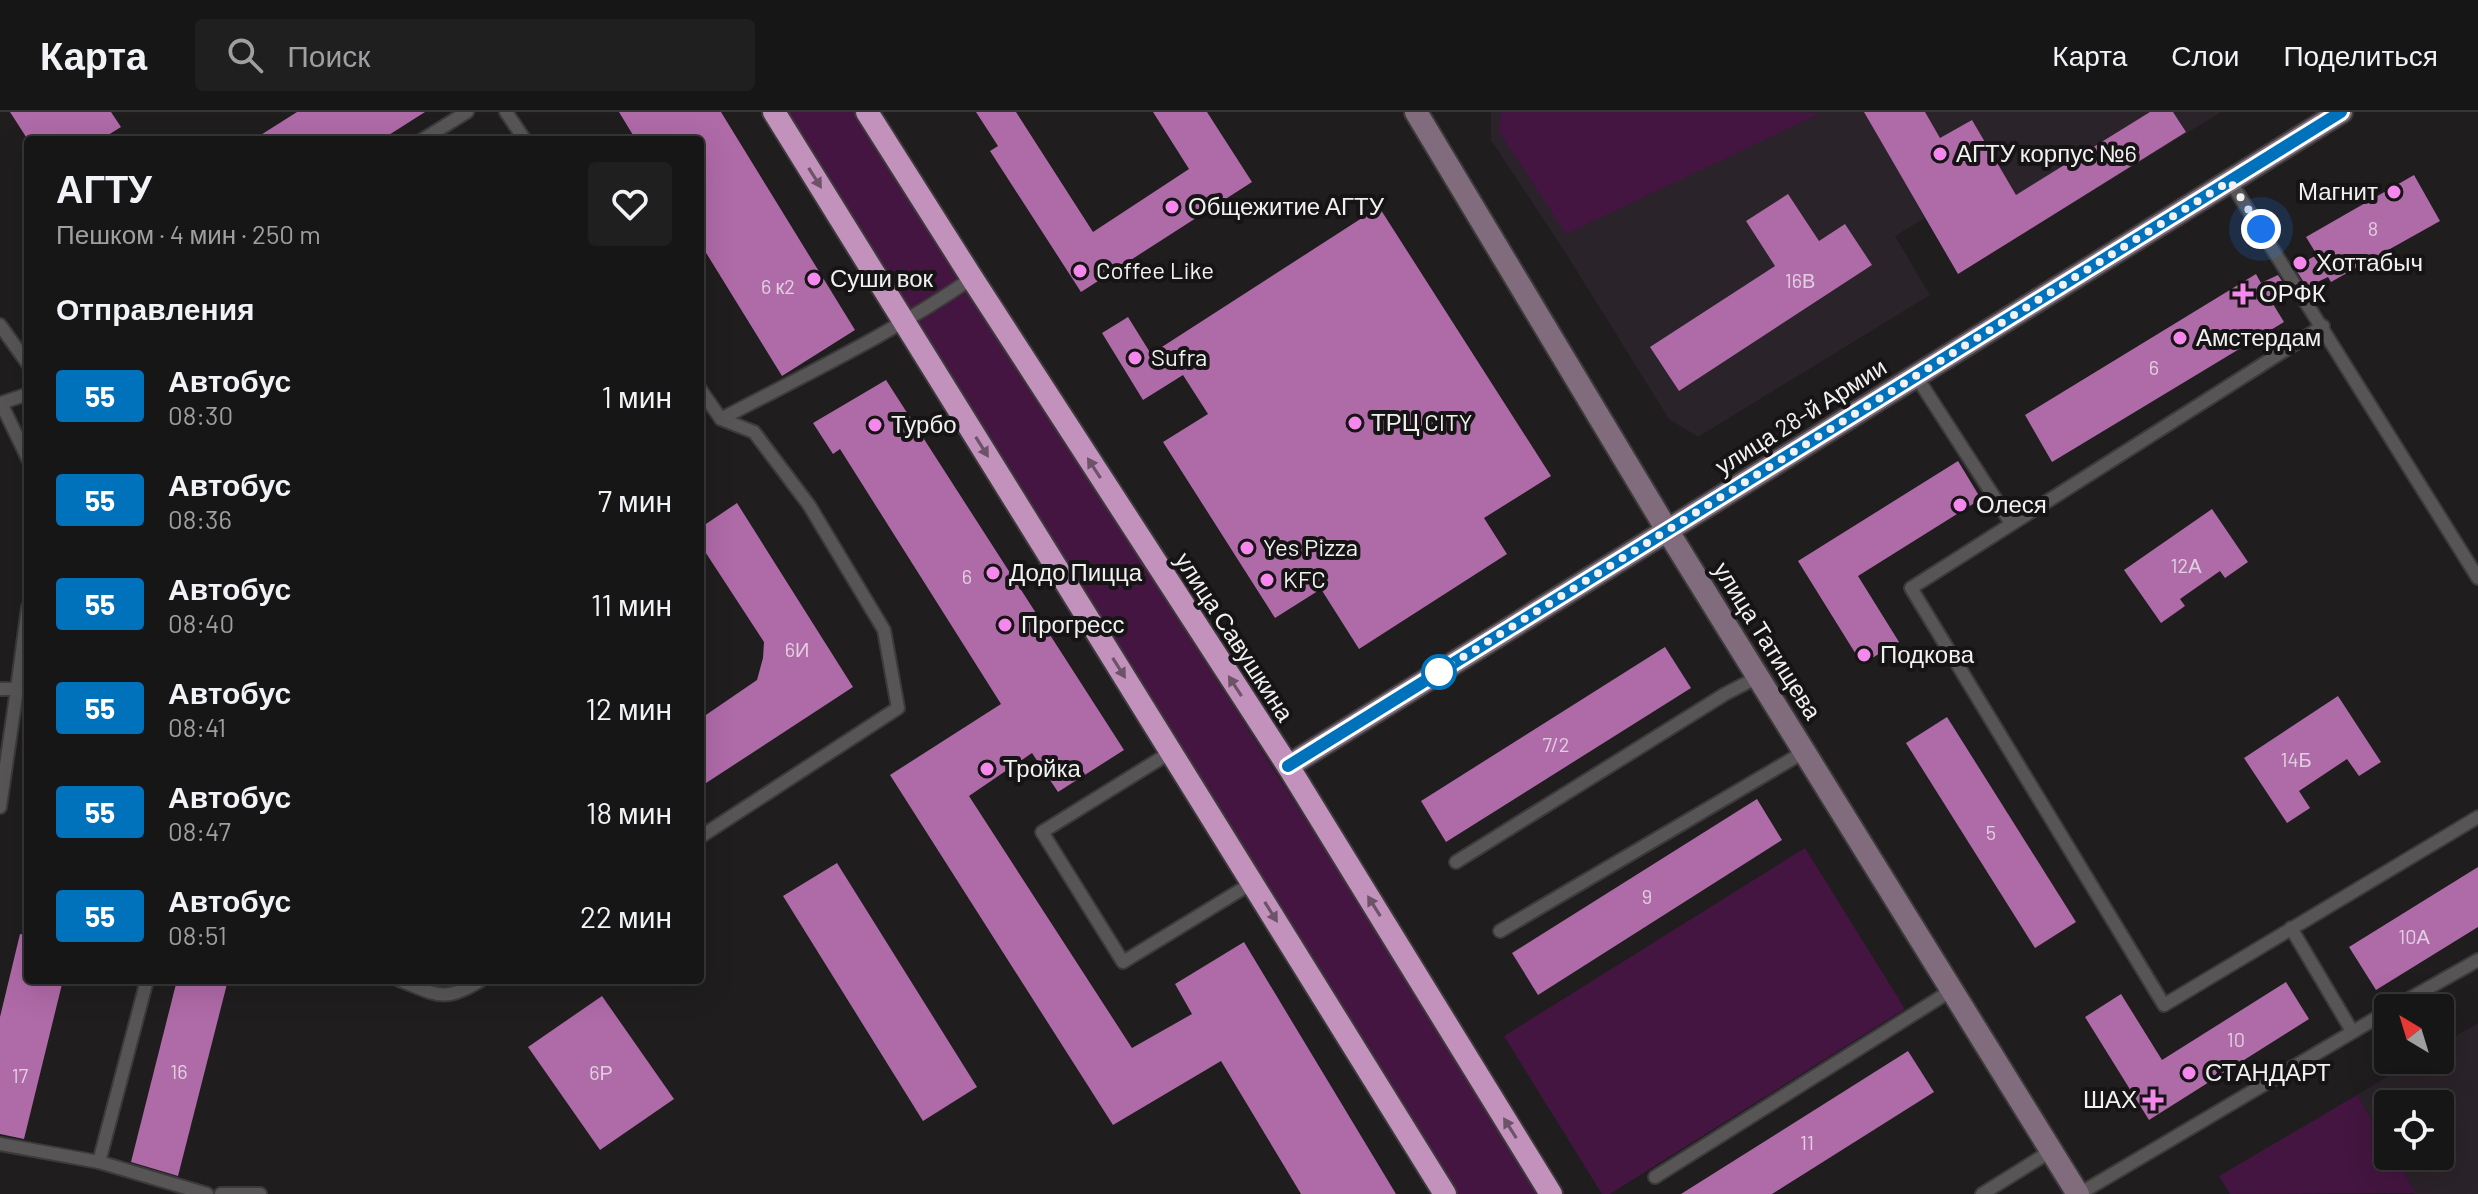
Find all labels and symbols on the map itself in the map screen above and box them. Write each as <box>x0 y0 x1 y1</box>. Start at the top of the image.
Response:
place label: АГТУ корпус №6 <box>1956 138 2137 167</box>
marker: АГТУ корпус №6 <box>1931 145 1949 163</box>
one-way arrow <box>808 167 822 189</box>
place label: Магнит <box>2298 176 2378 205</box>
marker: Магнит <box>2385 183 2403 201</box>
place label: Общежитие АГТУ <box>1188 191 1385 220</box>
marker: Общежитие АГТУ <box>1163 198 1181 216</box>
your location <box>2241 209 2281 249</box>
house number: 8 <box>2368 216 2378 240</box>
place label: Хоттабыч <box>2316 247 2423 276</box>
marker: Хоттабыч <box>2291 254 2309 272</box>
place label: Coffee Like <box>1096 255 1214 284</box>
marker: Coffee Like <box>1071 262 1089 280</box>
place label: Суши вок <box>830 263 934 292</box>
house number: 16В <box>1785 268 1815 292</box>
marker: Суши вок <box>805 270 823 288</box>
house number: 6 к2 <box>761 274 795 298</box>
place label: ОРФК <box>2259 278 2326 307</box>
marker: ОРФК <box>2234 285 2252 303</box>
place label: Амстердам <box>2196 322 2321 351</box>
marker: Амстердам <box>2171 329 2189 347</box>
place label: Sufra <box>1151 342 1207 371</box>
marker: Sufra <box>1126 349 1144 367</box>
street label: улица 28-й Армии <box>1709 351 1891 480</box>
house number: 6 <box>2149 355 2159 379</box>
place label: ТРЦ CITY <box>1371 407 1472 436</box>
place label: Турбо <box>891 409 956 438</box>
marker: ТРЦ CITY <box>1346 414 1364 432</box>
marker: Турбо <box>866 416 884 434</box>
one-way arrow <box>974 436 989 457</box>
one-way arrow <box>1087 457 1102 479</box>
place label: Олеся <box>1976 489 2047 518</box>
marker: Олеся <box>1951 496 1969 514</box>
place label: Yes Pizza <box>1263 532 1358 561</box>
marker: Yes Pizza <box>1238 539 1256 557</box>
street label: улица Савушкина <box>1170 546 1301 727</box>
house number: 12А <box>2170 553 2202 577</box>
street label: улица Татищева <box>1708 556 1829 725</box>
place label: Додо Пицца <box>1009 557 1143 586</box>
house number: 6 <box>962 564 972 588</box>
marker: Додо Пицца <box>984 564 1002 582</box>
place label: KFC <box>1283 564 1326 593</box>
marker: KFC <box>1258 571 1276 589</box>
place label: Прогресс <box>1021 609 1124 638</box>
marker: Прогресс <box>996 616 1014 634</box>
house number: 6И <box>785 637 809 661</box>
place label: Подкова <box>1880 639 1975 668</box>
marker: Подкова <box>1855 646 1873 664</box>
unlabelled marker <box>1422 655 1456 689</box>
one-way arrow <box>1111 656 1126 679</box>
one-way arrow <box>1228 675 1243 697</box>
house number: 7/2 <box>1543 732 1570 756</box>
house number: 14Б <box>2280 747 2312 771</box>
place label: Тройка <box>1003 753 1081 782</box>
marker: Тройка <box>978 760 996 778</box>
house number: 5 <box>1986 820 1996 844</box>
house number: 9 <box>1642 884 1652 908</box>
one-way arrow <box>1367 895 1381 917</box>
one-way arrow <box>1263 901 1277 923</box>
house number: 10А <box>2398 924 2430 948</box>
north arrow <box>2374 994 2454 1074</box>
house number: 10 <box>2227 1027 2245 1051</box>
place label: СТАНДАРТ <box>2205 1057 2331 1086</box>
house number: 16 <box>170 1059 188 1083</box>
house number: 6Р <box>589 1060 613 1084</box>
house number: 17 <box>12 1063 29 1087</box>
marker: СТАНДАРТ <box>2180 1064 2198 1082</box>
place label: ШАХ <box>2083 1084 2137 1113</box>
marker: ШАХ <box>2144 1091 2162 1109</box>
one-way arrow <box>1503 1116 1518 1139</box>
house number: 11 <box>1800 1130 1814 1154</box>

